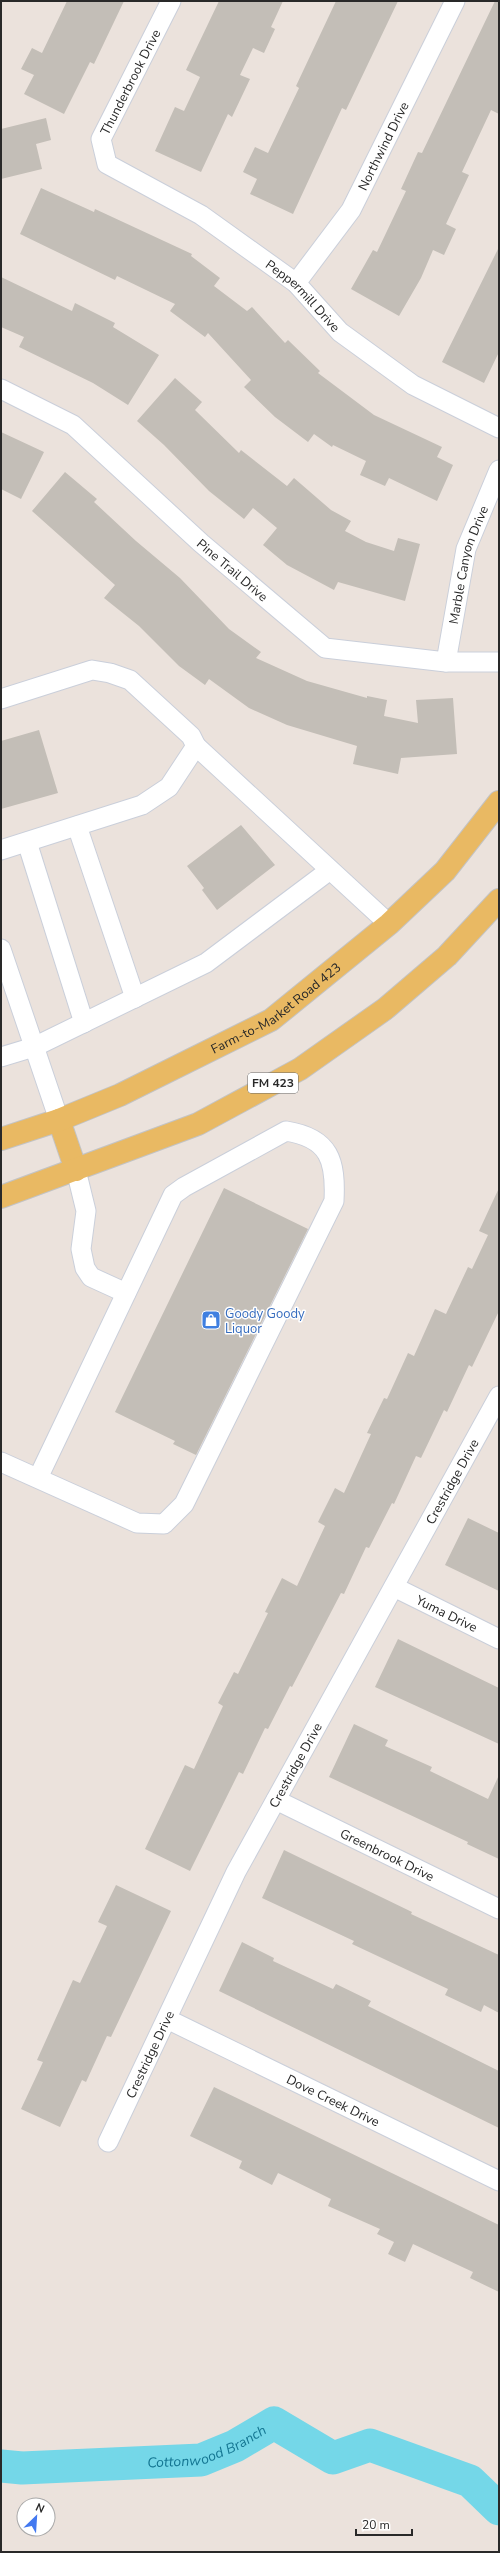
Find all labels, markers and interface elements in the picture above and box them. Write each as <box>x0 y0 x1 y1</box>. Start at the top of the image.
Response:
street label: Thunderbrook Drive <box>96 26 165 138</box>
street label: Northwind Drive <box>354 99 413 194</box>
street label: Peppermill Drive <box>262 256 344 336</box>
street label: Marble Canyon Drive <box>445 503 493 626</box>
street label: Pine Trail Drive <box>192 535 272 606</box>
street label: Farm-to-Market Road 423 <box>208 959 345 1058</box>
road number: FM 423 <box>248 1073 298 1093</box>
place label: Goody Goody Liquor <box>225 1305 305 1338</box>
shop icon: Goody Goody Liquor <box>200 1309 222 1331</box>
street label: Crestridge Drive <box>422 1436 484 1528</box>
street label: Yuma Drive <box>412 1591 480 1637</box>
street label: Crestridge Drive <box>265 1720 327 1811</box>
street label: Greenbrook Drive <box>337 1825 437 1886</box>
street label: Crestridge Drive <box>122 2008 179 2102</box>
street label: Dove Creek Drive <box>283 2071 382 2131</box>
water label: Cottonwood Branch <box>147 2421 270 2472</box>
north arrow <box>16 2497 56 2537</box>
text: N <box>33 2500 47 2517</box>
scale bar <box>356 2511 412 2537</box>
text: 20 m <box>362 2517 390 2533</box>

